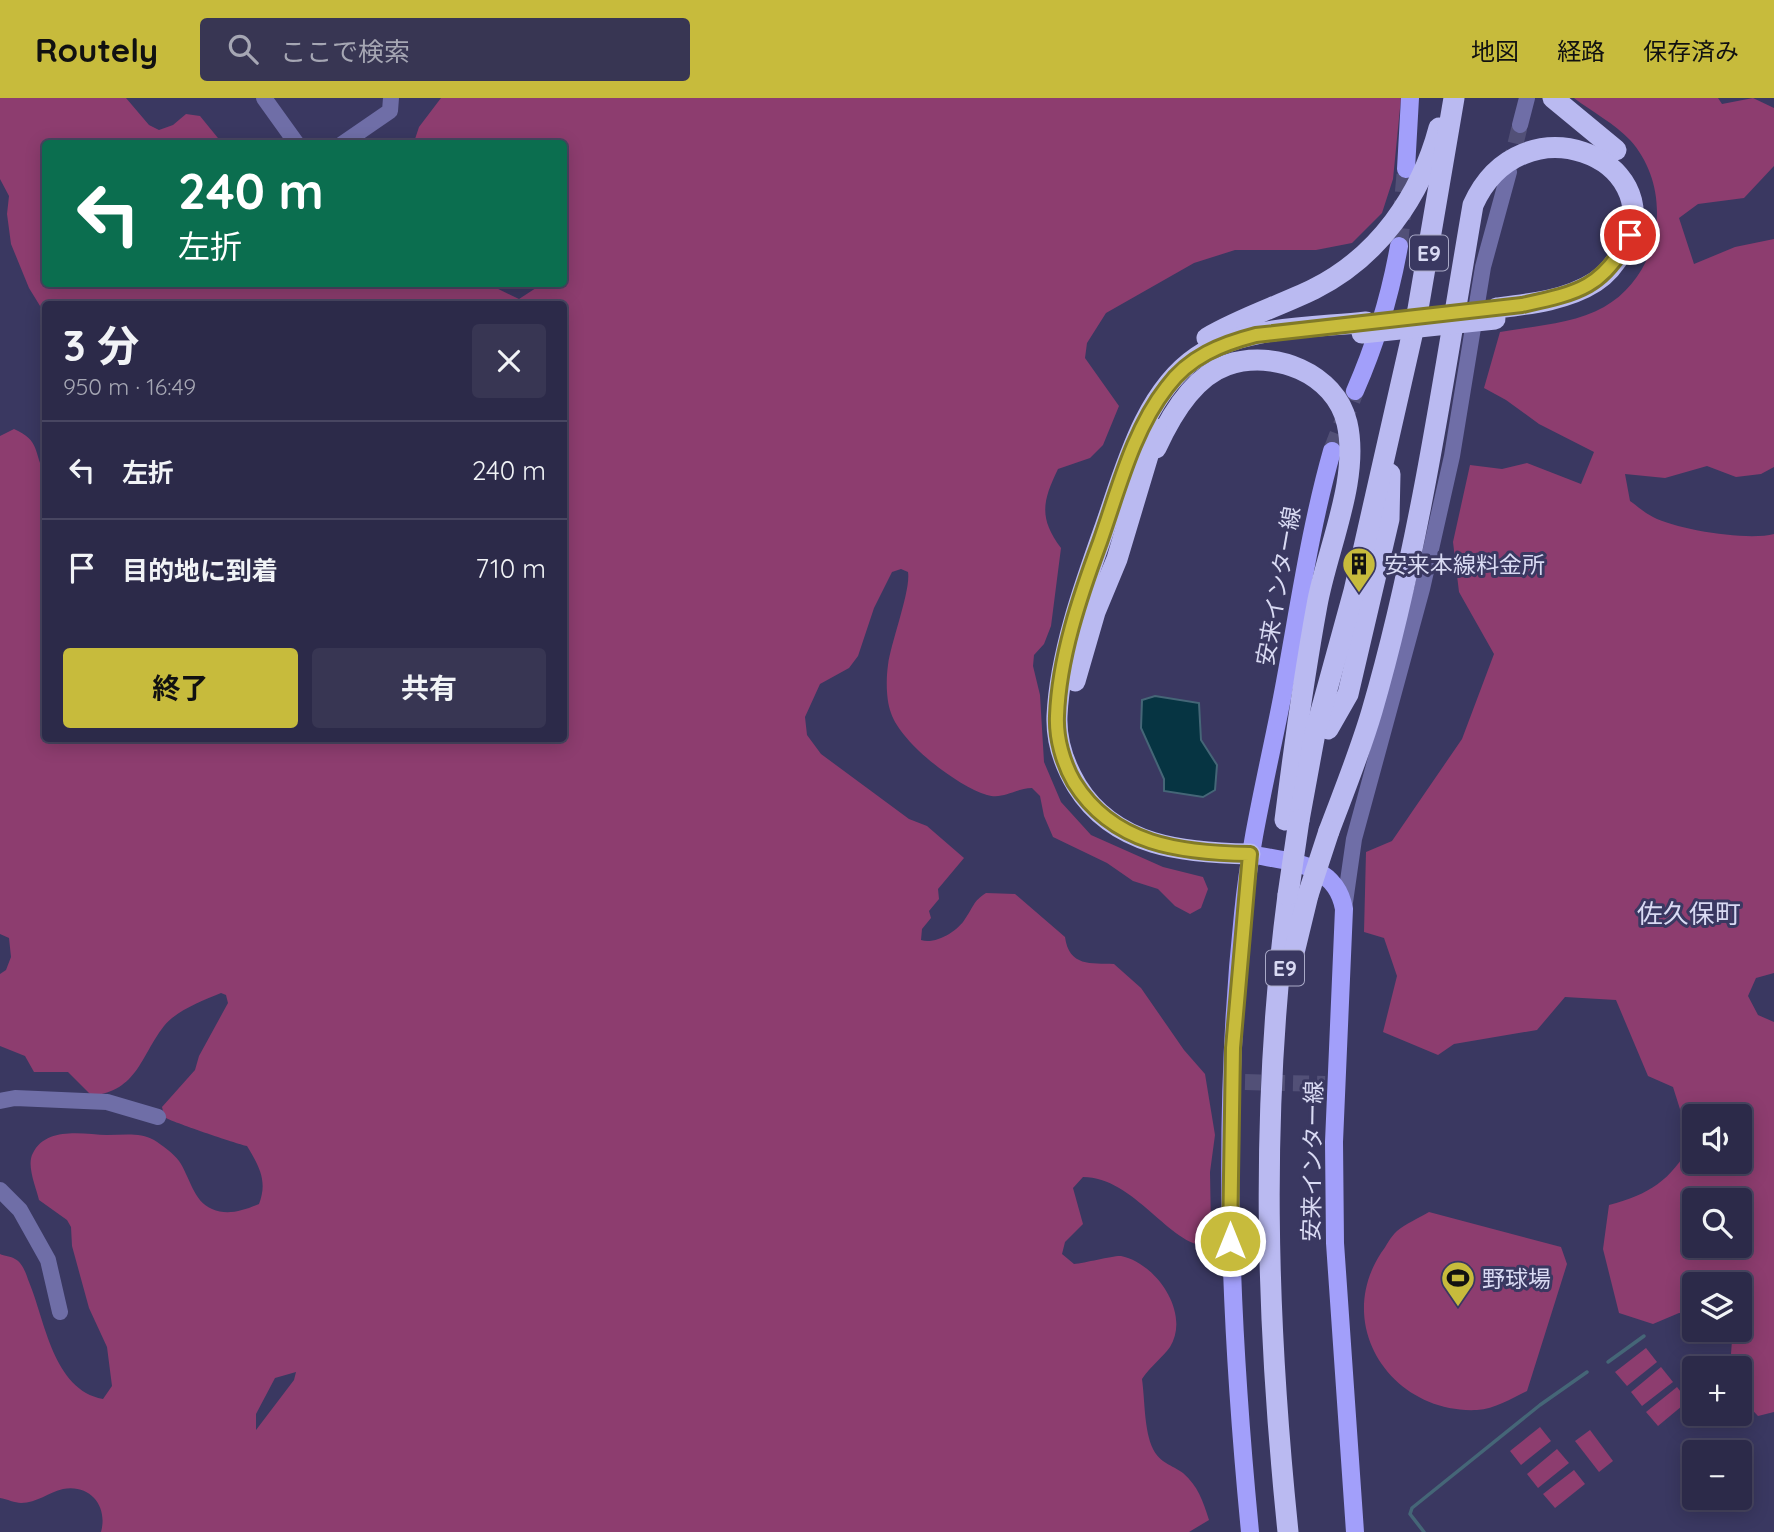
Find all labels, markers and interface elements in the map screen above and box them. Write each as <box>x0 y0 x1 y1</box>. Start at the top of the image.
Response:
search box <box>200 18 690 81</box>
text: Routely <box>35 29 158 70</box>
icon: search <box>224 30 262 68</box>
text: ここで検索 <box>280 35 410 68</box>
text: 地図 <box>1471 36 1519 66</box>
text: 経路 <box>1557 36 1605 66</box>
text: 保存済み <box>1643 36 1739 66</box>
text: 240 m <box>178 160 324 221</box>
icon: left <box>63 168 154 259</box>
pin <box>1600 205 1660 265</box>
icon: arrive <box>1611 216 1649 254</box>
text: 左折 <box>178 226 242 266</box>
road number: E9 <box>1410 236 1448 270</box>
text: 3 分 <box>63 319 139 372</box>
button: close <box>472 324 546 398</box>
text: 950 m · 16:49 <box>63 372 196 401</box>
icon: left <box>63 451 101 489</box>
text: 240 m <box>472 454 546 487</box>
text: 左折 <box>122 456 174 489</box>
street label: 安来インター線 <box>1250 504 1306 668</box>
building icon: 安来本線料金所 <box>1340 545 1378 594</box>
icon: arrive <box>63 549 101 587</box>
place label: 安来本線料金所 <box>1384 550 1545 579</box>
text: 710 m <box>476 552 546 585</box>
text: 目的地に到着 <box>122 554 278 587</box>
button: 終了 <box>63 648 298 728</box>
button: 共有 <box>312 648 546 728</box>
district label: 佐久保町 <box>1637 897 1741 930</box>
road number: E9 <box>1266 950 1304 986</box>
street label: 安来インター線 <box>1296 1080 1328 1242</box>
map controls <box>1682 1104 1752 1510</box>
button: sound <box>1682 1104 1752 1174</box>
button: search <box>1682 1188 1752 1258</box>
position arrow <box>1193 1204 1267 1278</box>
sports icon: 野球場 <box>1439 1259 1477 1308</box>
place label: 野球場 <box>1482 1264 1551 1293</box>
button: layers <box>1682 1272 1752 1342</box>
button: + <box>1682 1356 1752 1426</box>
button: − <box>1682 1440 1752 1510</box>

